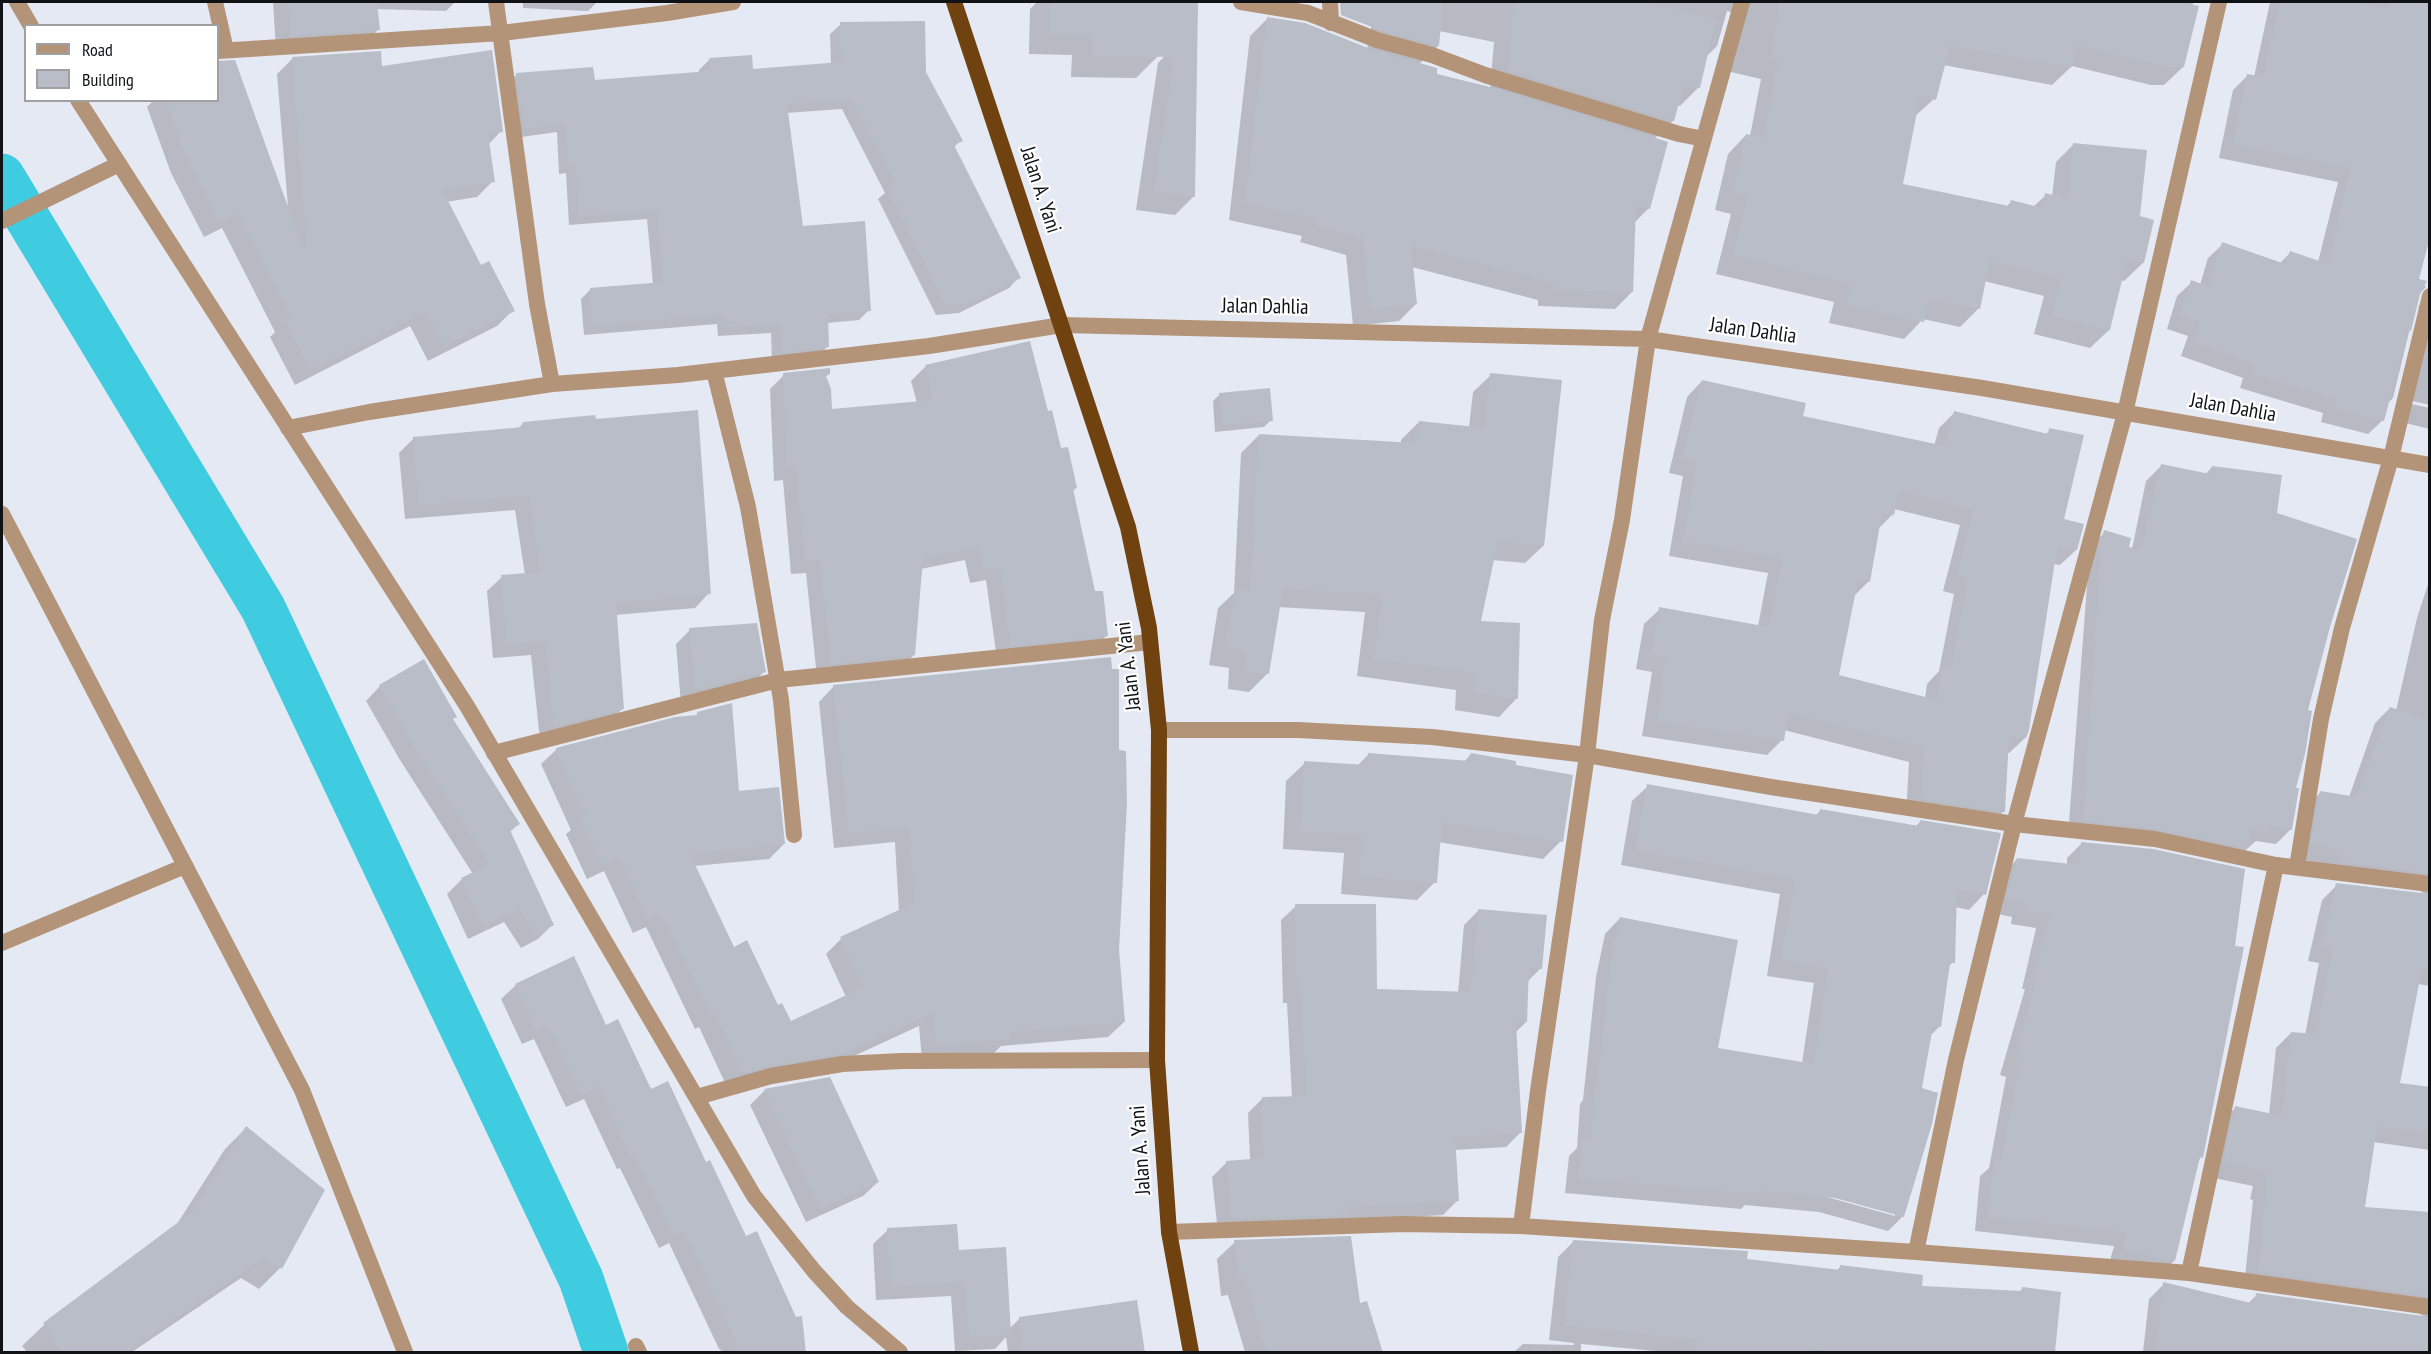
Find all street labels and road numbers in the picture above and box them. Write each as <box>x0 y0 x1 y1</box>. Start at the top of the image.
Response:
street label: Jalan A. Yani <box>1014 144 1066 236</box>
street label: Jalan Dahlia <box>1221 294 1309 320</box>
street label: Jalan Dahlia <box>1708 312 1798 350</box>
street label: Jalan Dahlia <box>2188 388 2278 428</box>
street label: Jalan A. Yani <box>1111 620 1147 712</box>
street label: Jalan A. Yani <box>1125 1104 1157 1196</box>

